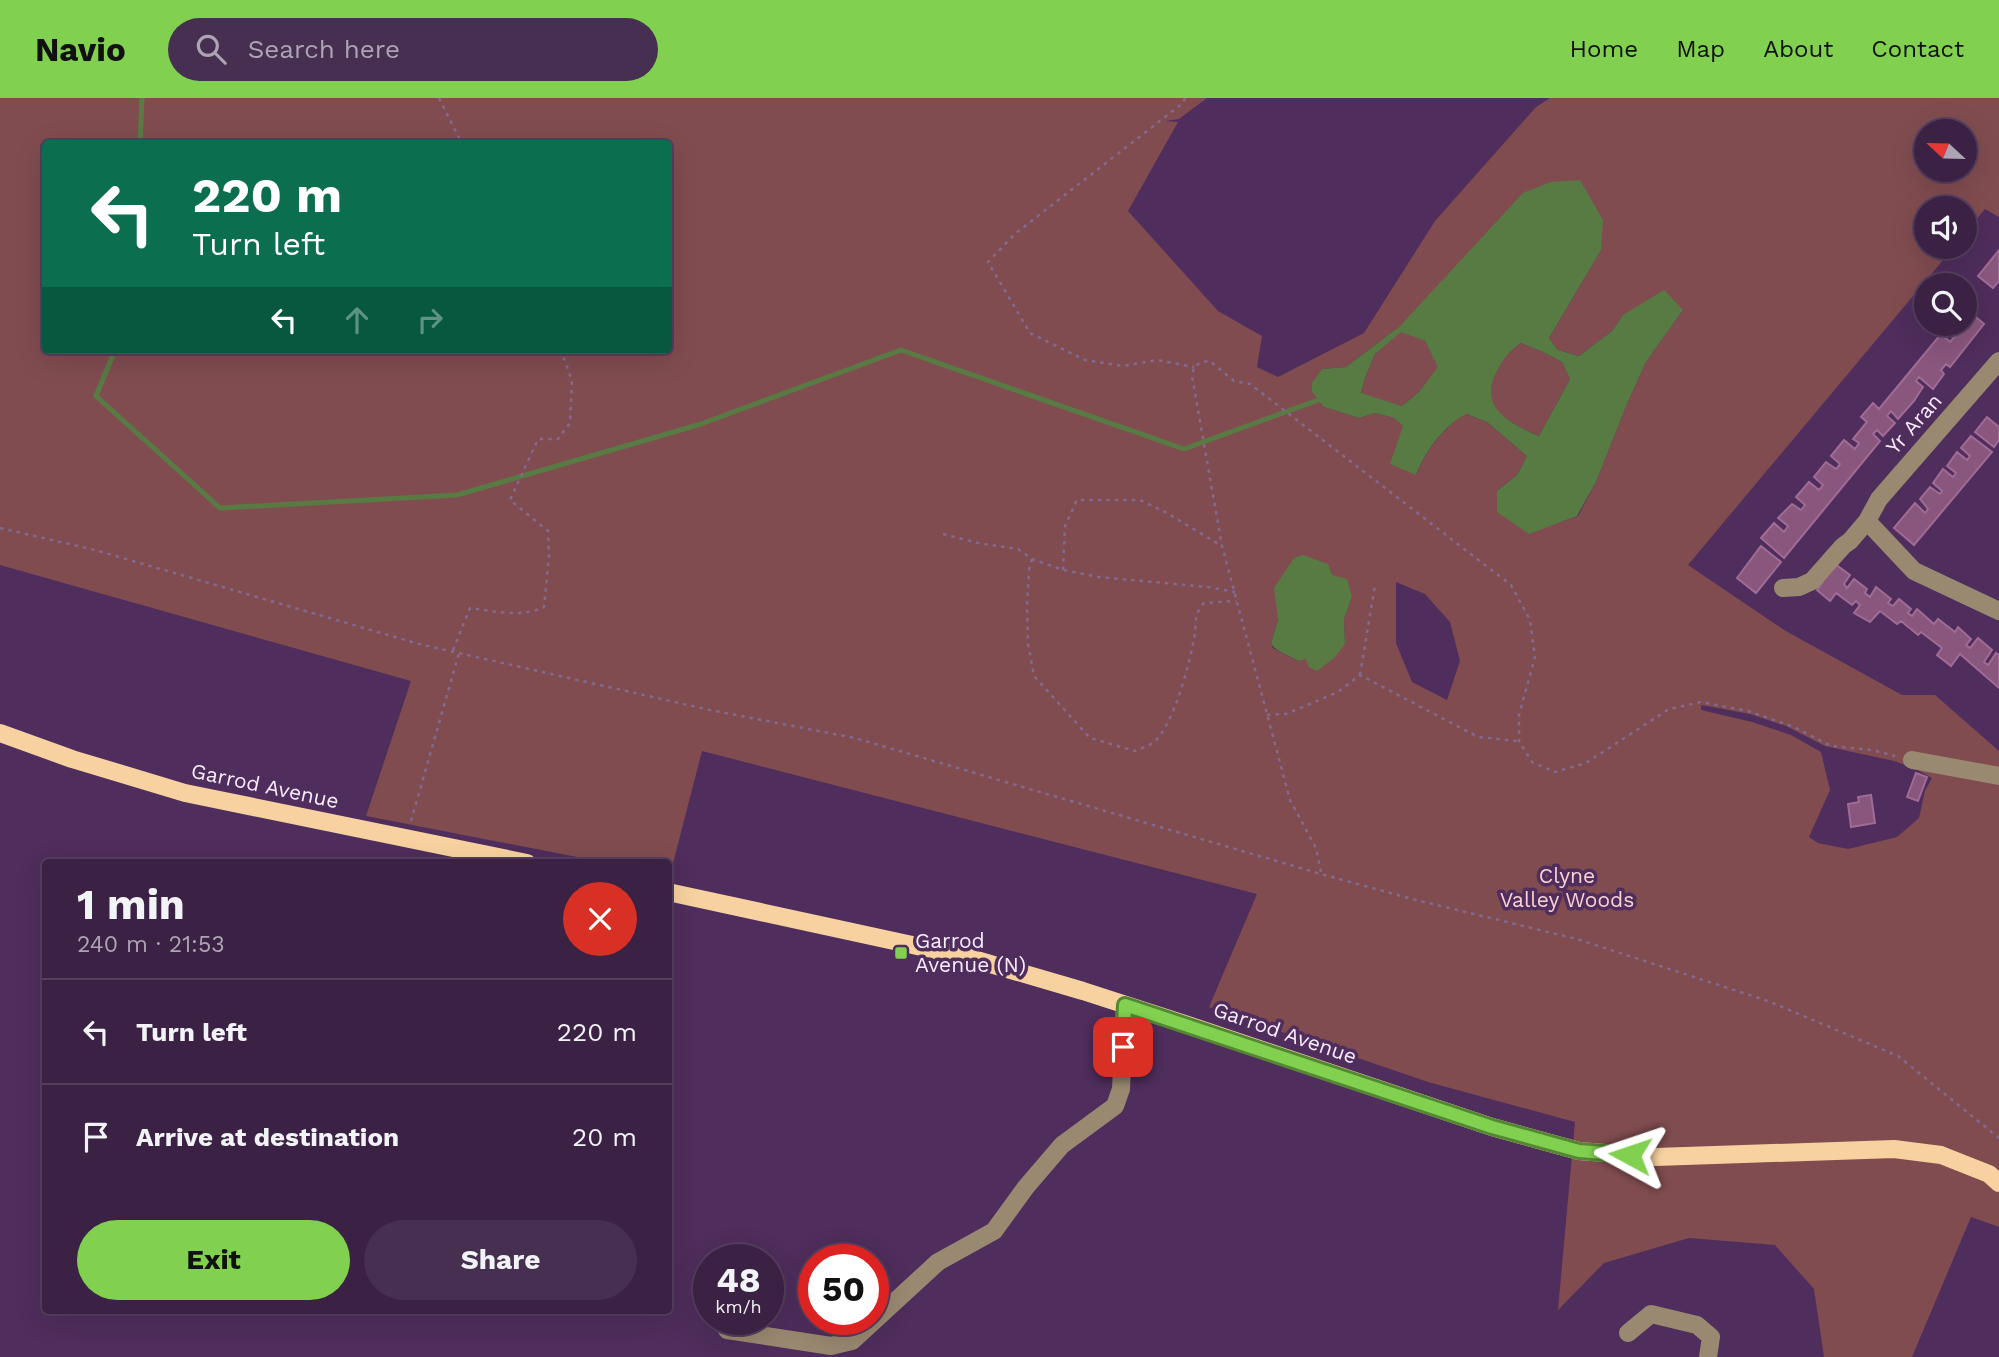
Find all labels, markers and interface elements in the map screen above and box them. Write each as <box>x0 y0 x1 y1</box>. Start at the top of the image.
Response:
search box <box>168 18 658 81</box>
text: Navio <box>35 30 126 69</box>
icon: search <box>192 30 230 68</box>
text: Search here <box>248 34 400 64</box>
text: Home <box>1570 35 1638 63</box>
text: Map <box>1676 35 1725 63</box>
text: About <box>1763 35 1833 63</box>
text: Contact <box>1871 35 1964 63</box>
north arrow <box>1914 119 1978 182</box>
map controls <box>1914 119 1977 336</box>
text: 220 m <box>192 166 342 224</box>
icon: left <box>77 168 168 259</box>
button: sound <box>1914 196 1977 259</box>
text: Turn left <box>192 225 325 263</box>
button: search <box>1914 273 1977 336</box>
icon: left <box>265 301 303 339</box>
icon: ahead <box>338 301 376 339</box>
icon: right <box>411 301 449 339</box>
street label: Yr Aran <box>1880 388 1947 459</box>
street label: Garrod Avenue <box>189 758 341 813</box>
park label: Clyne Valley Woods <box>1500 863 1634 912</box>
text: 1 min <box>77 880 185 929</box>
button: close <box>563 882 637 956</box>
place label: Garrod Avenue (N) <box>915 928 1026 977</box>
text: 240 m · 21:53 <box>77 931 225 958</box>
marker: Garrod Avenue (N) <box>893 945 909 961</box>
street label: Garrod Avenue <box>1210 996 1360 1069</box>
icon: left <box>77 1013 115 1051</box>
text: Turn left <box>136 1017 247 1047</box>
text: 220 m <box>557 1017 637 1047</box>
pin <box>1093 1017 1153 1077</box>
icon: arrive <box>1104 1028 1142 1066</box>
icon: arrive <box>77 1118 115 1156</box>
position arrow <box>1593 1118 1667 1192</box>
text: Arrive at destination <box>136 1122 399 1152</box>
text: 20 m <box>572 1122 637 1152</box>
button: Exit <box>77 1220 350 1300</box>
button: Share <box>364 1220 637 1300</box>
speed limit sign: 50 <box>798 1244 889 1335</box>
text: 48 <box>716 1259 761 1301</box>
text: km/h <box>715 1296 762 1317</box>

